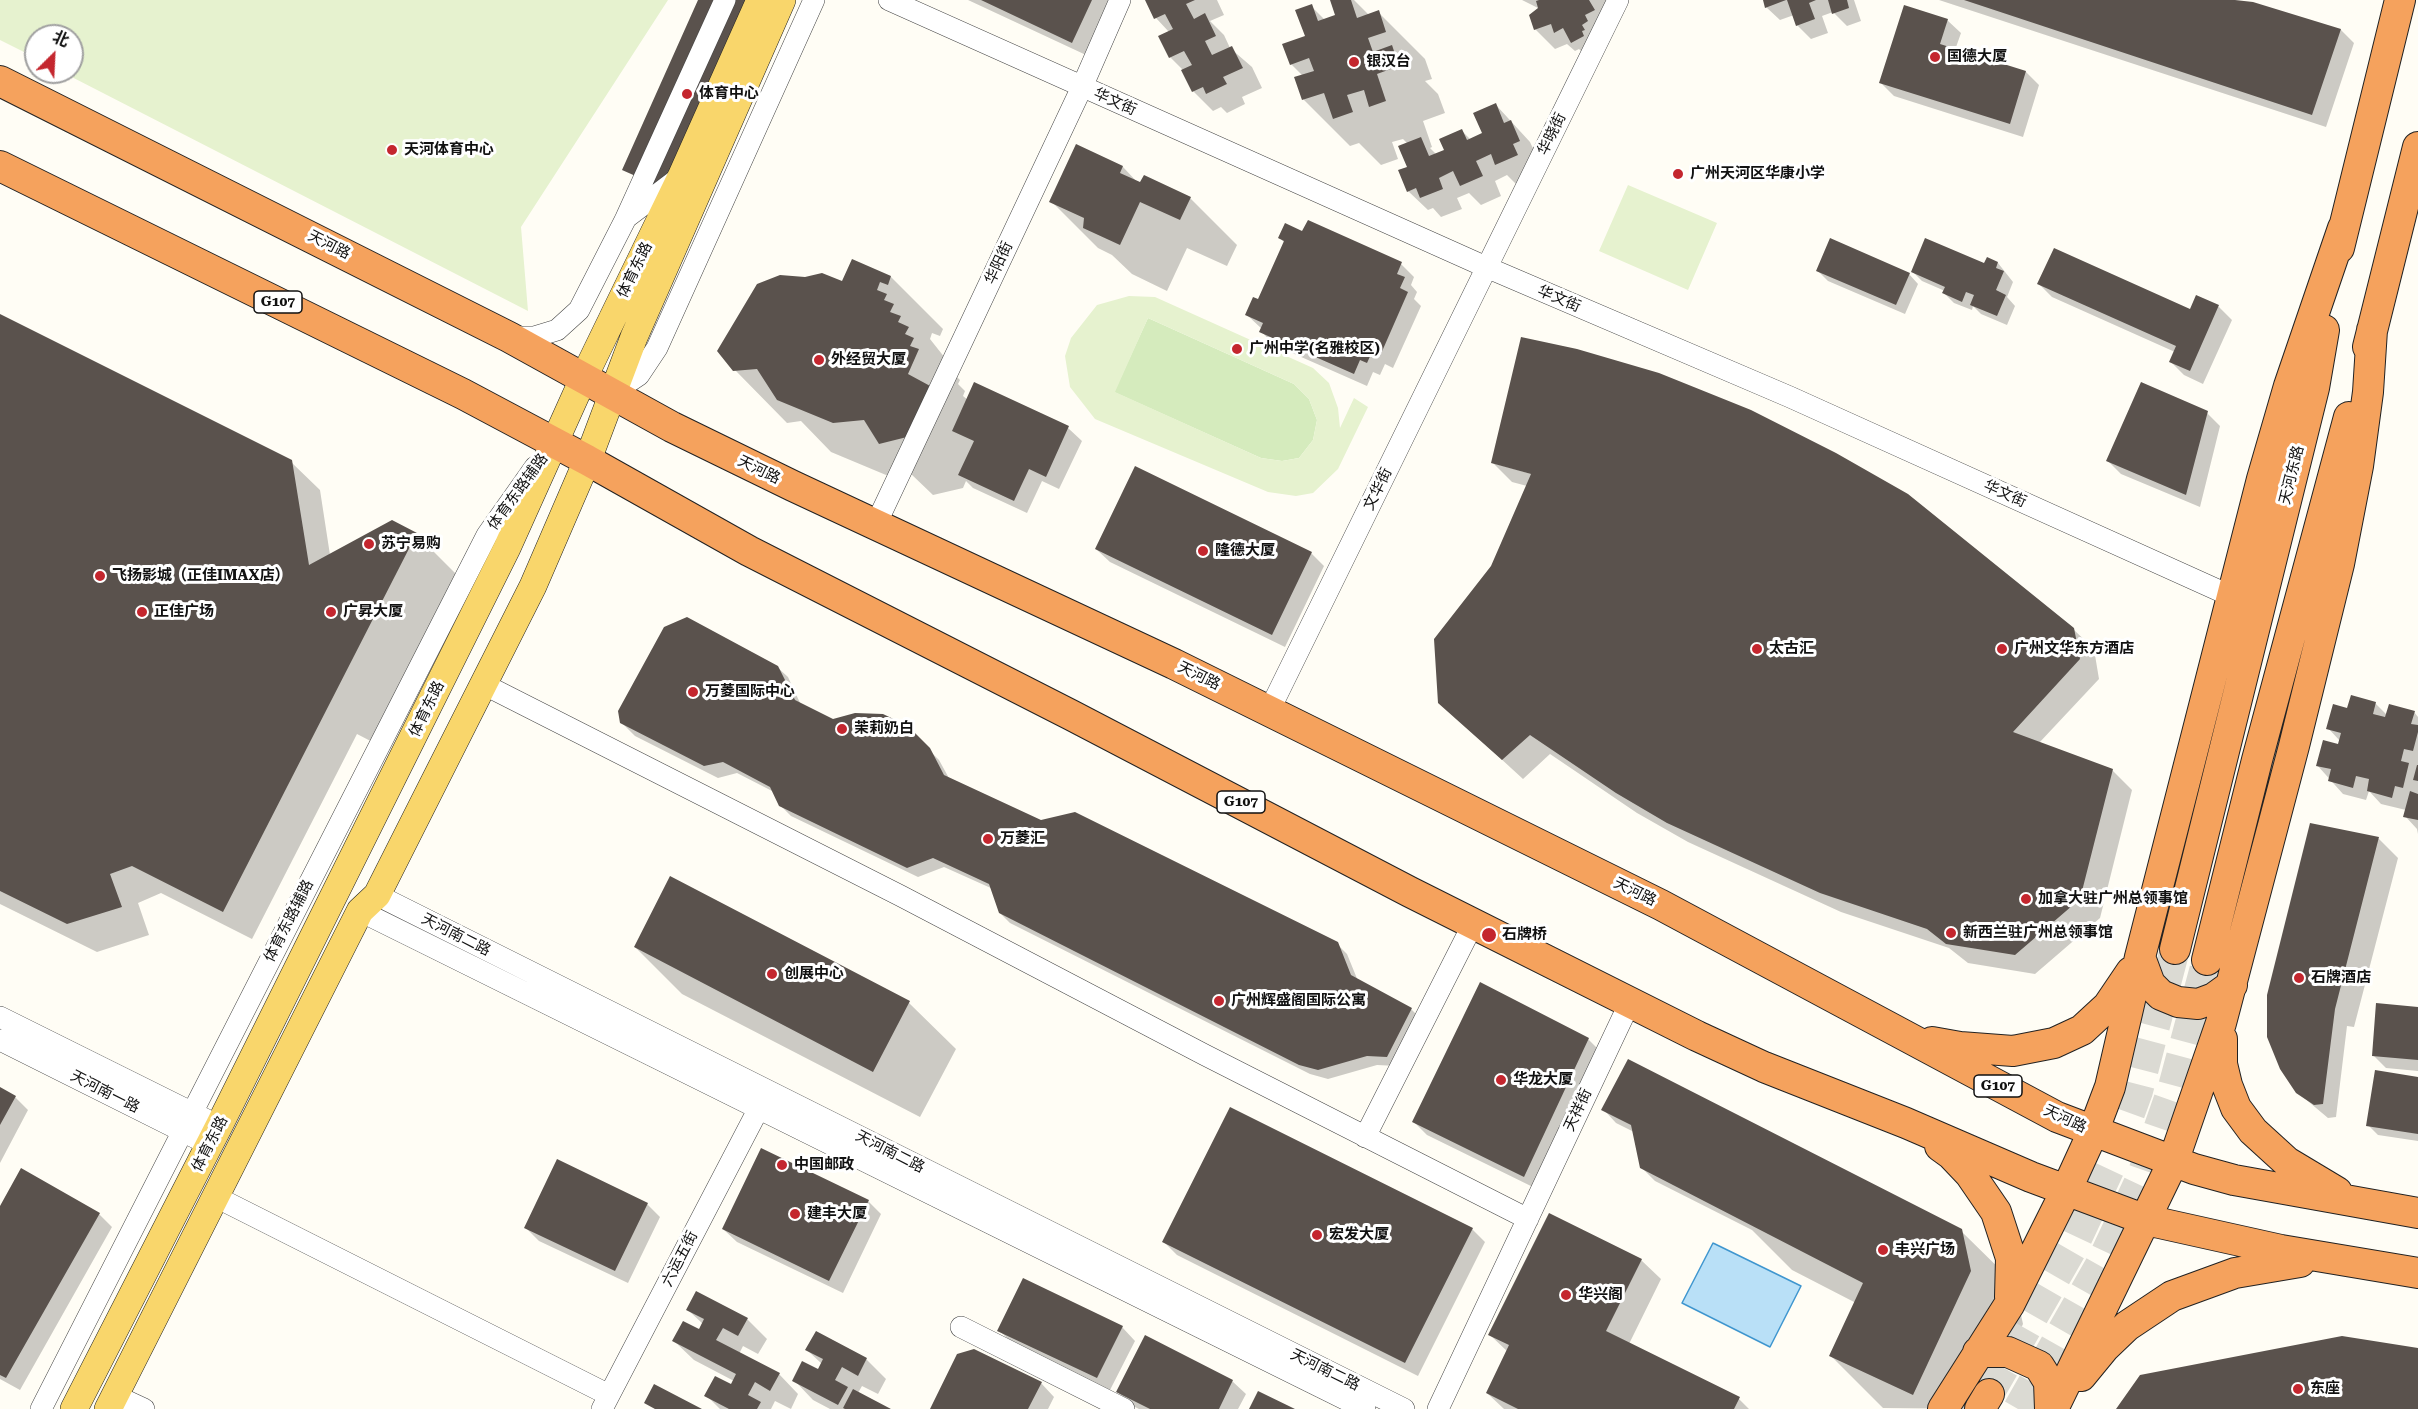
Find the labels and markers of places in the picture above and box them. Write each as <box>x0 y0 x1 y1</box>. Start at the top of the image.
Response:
place label: 国德大厦 <box>1947 48 2007 66</box>
marker: 国德大厦 <box>1928 50 1942 64</box>
place label: 银汉台 <box>1366 53 1411 71</box>
marker: 银汉台 <box>1347 55 1361 69</box>
place label: 体育中心 <box>699 85 759 103</box>
marker: 体育中心 <box>680 87 694 101</box>
place label: 天河体育中心 <box>404 141 494 159</box>
marker: 天河体育中心 <box>385 143 399 157</box>
place label: 广州天河区华康小学 <box>1690 165 1825 183</box>
marker: 广州天河区华康小学 <box>1671 167 1685 181</box>
place label: 广州中学(名雅校区) <box>1249 340 1380 358</box>
marker: 广州中学(名雅校区) <box>1230 342 1244 356</box>
place label: 外经贸大厦 <box>831 351 906 369</box>
marker: 外经贸大厦 <box>812 353 826 367</box>
place label: 苏宁易购 <box>381 535 441 553</box>
marker: 苏宁易购 <box>362 537 376 551</box>
place label: 隆德大厦 <box>1215 542 1275 560</box>
marker: 隆德大厦 <box>1196 544 1210 558</box>
place label: 飞扬影城（正佳IMAX店） <box>112 567 290 585</box>
marker: 飞扬影城（正佳IMAX店） <box>93 569 107 583</box>
place label: 正佳广场 <box>154 603 214 621</box>
place label: 广昇大厦 <box>343 603 403 621</box>
marker: 正佳广场 <box>135 605 149 619</box>
marker: 广昇大厦 <box>324 605 338 619</box>
place label: 太古汇 <box>1769 640 1814 658</box>
place label: 广州文华东方酒店 <box>2014 640 2134 658</box>
marker: 太古汇 <box>1750 642 1764 656</box>
marker: 广州文华东方酒店 <box>1995 642 2009 656</box>
place label: 万菱国际中心 <box>705 683 795 701</box>
marker: 万菱国际中心 <box>686 685 700 699</box>
place label: 茉莉奶白 <box>854 720 914 738</box>
marker: 茉莉奶白 <box>835 722 849 736</box>
place label: 万菱汇 <box>1000 830 1045 848</box>
marker: 万菱汇 <box>981 832 995 846</box>
place label: 加拿大驻广州总领事馆 <box>2038 890 2188 908</box>
marker: 加拿大驻广州总领事馆 <box>2019 892 2033 906</box>
place label: 新西兰驻广州总领事馆 <box>1963 924 2113 942</box>
marker: 石牌桥 <box>1480 926 1498 944</box>
place label: 石牌桥 <box>1502 926 1547 944</box>
marker: 新西兰驻广州总领事馆 <box>1944 926 1958 940</box>
place label: 创展中心 <box>784 965 844 983</box>
marker: 创展中心 <box>765 967 779 981</box>
place label: 石牌酒店 <box>2311 969 2371 987</box>
marker: 石牌酒店 <box>2292 971 2306 985</box>
place label: 广州辉盛阁国际公寓 <box>1231 992 1366 1010</box>
marker: 广州辉盛阁国际公寓 <box>1212 994 1226 1008</box>
place label: 华龙大厦 <box>1513 1071 1573 1089</box>
marker: 华龙大厦 <box>1494 1073 1508 1087</box>
place label: 中国邮政 <box>794 1156 854 1174</box>
marker: 中国邮政 <box>775 1158 789 1172</box>
place label: 建丰大厦 <box>807 1205 867 1223</box>
marker: 建丰大厦 <box>788 1207 802 1221</box>
place label: 宏发大厦 <box>1329 1226 1389 1244</box>
marker: 宏发大厦 <box>1310 1228 1324 1242</box>
place label: 丰兴广场 <box>1895 1241 1955 1259</box>
marker: 丰兴广场 <box>1876 1243 1890 1257</box>
place label: 华兴阁 <box>1578 1286 1623 1304</box>
marker: 华兴阁 <box>1559 1288 1573 1302</box>
place label: 东座 <box>2310 1380 2340 1398</box>
marker: 东座 <box>2291 1382 2305 1396</box>

